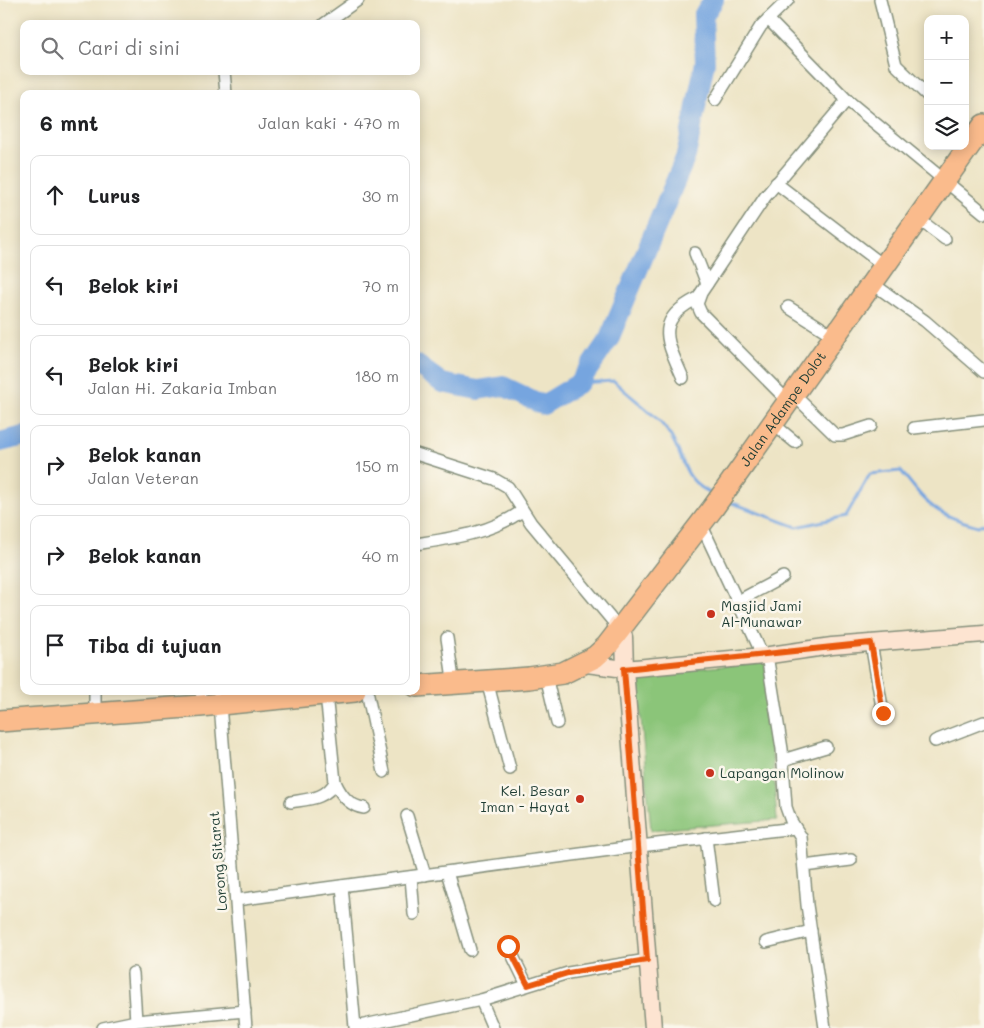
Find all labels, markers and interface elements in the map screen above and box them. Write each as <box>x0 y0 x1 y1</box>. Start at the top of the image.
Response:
map controls <box>924 15 969 150</box>
button: + <box>924 15 969 60</box>
search box <box>20 20 420 75</box>
icon: search <box>38 34 66 62</box>
text: Cari di sini <box>78 35 180 60</box>
button: − <box>924 60 969 105</box>
button: layers <box>924 105 969 150</box>
text: 6 mnt <box>40 109 98 136</box>
text: Jalan kaki · 470 m <box>258 112 400 133</box>
icon: ahead <box>41 181 69 209</box>
text: Lurus <box>88 183 140 208</box>
text: 30 m <box>362 185 399 206</box>
icon: left <box>41 271 69 299</box>
text: Belok kiri <box>88 273 179 298</box>
text: 70 m <box>362 275 399 296</box>
street label: Jalan Adampe Dolot <box>735 347 830 470</box>
text: Belok kiri <box>88 352 179 377</box>
icon: left <box>41 361 69 389</box>
text: 180 m <box>354 365 399 386</box>
text: Jalan Hi. Zakaria Imban <box>88 377 277 398</box>
text: Belok kanan <box>88 442 201 467</box>
icon: right <box>41 451 69 479</box>
text: 150 m <box>355 455 399 476</box>
text: Jalan Veteran <box>88 467 199 488</box>
icon: right <box>41 541 69 569</box>
text: Belok kanan <box>88 543 201 568</box>
text: 40 m <box>362 545 399 566</box>
place label: Masjid Jami Al-Munawar <box>721 596 802 631</box>
marker: Masjid Jami Al-Munawar <box>705 608 717 620</box>
icon: arrive <box>41 631 69 659</box>
text: Tiba di tujuan <box>88 633 221 658</box>
route end <box>872 702 895 725</box>
place label: Lapangan Molinow <box>720 763 844 782</box>
marker: Lapangan Molinow <box>704 767 716 779</box>
place label: Kel. Besar Iman - Hayat <box>480 781 570 816</box>
marker: Kel. Besar Iman - Hayat <box>574 793 586 805</box>
street label: Lorong Sitarat <box>204 810 231 912</box>
route start <box>497 935 520 958</box>

